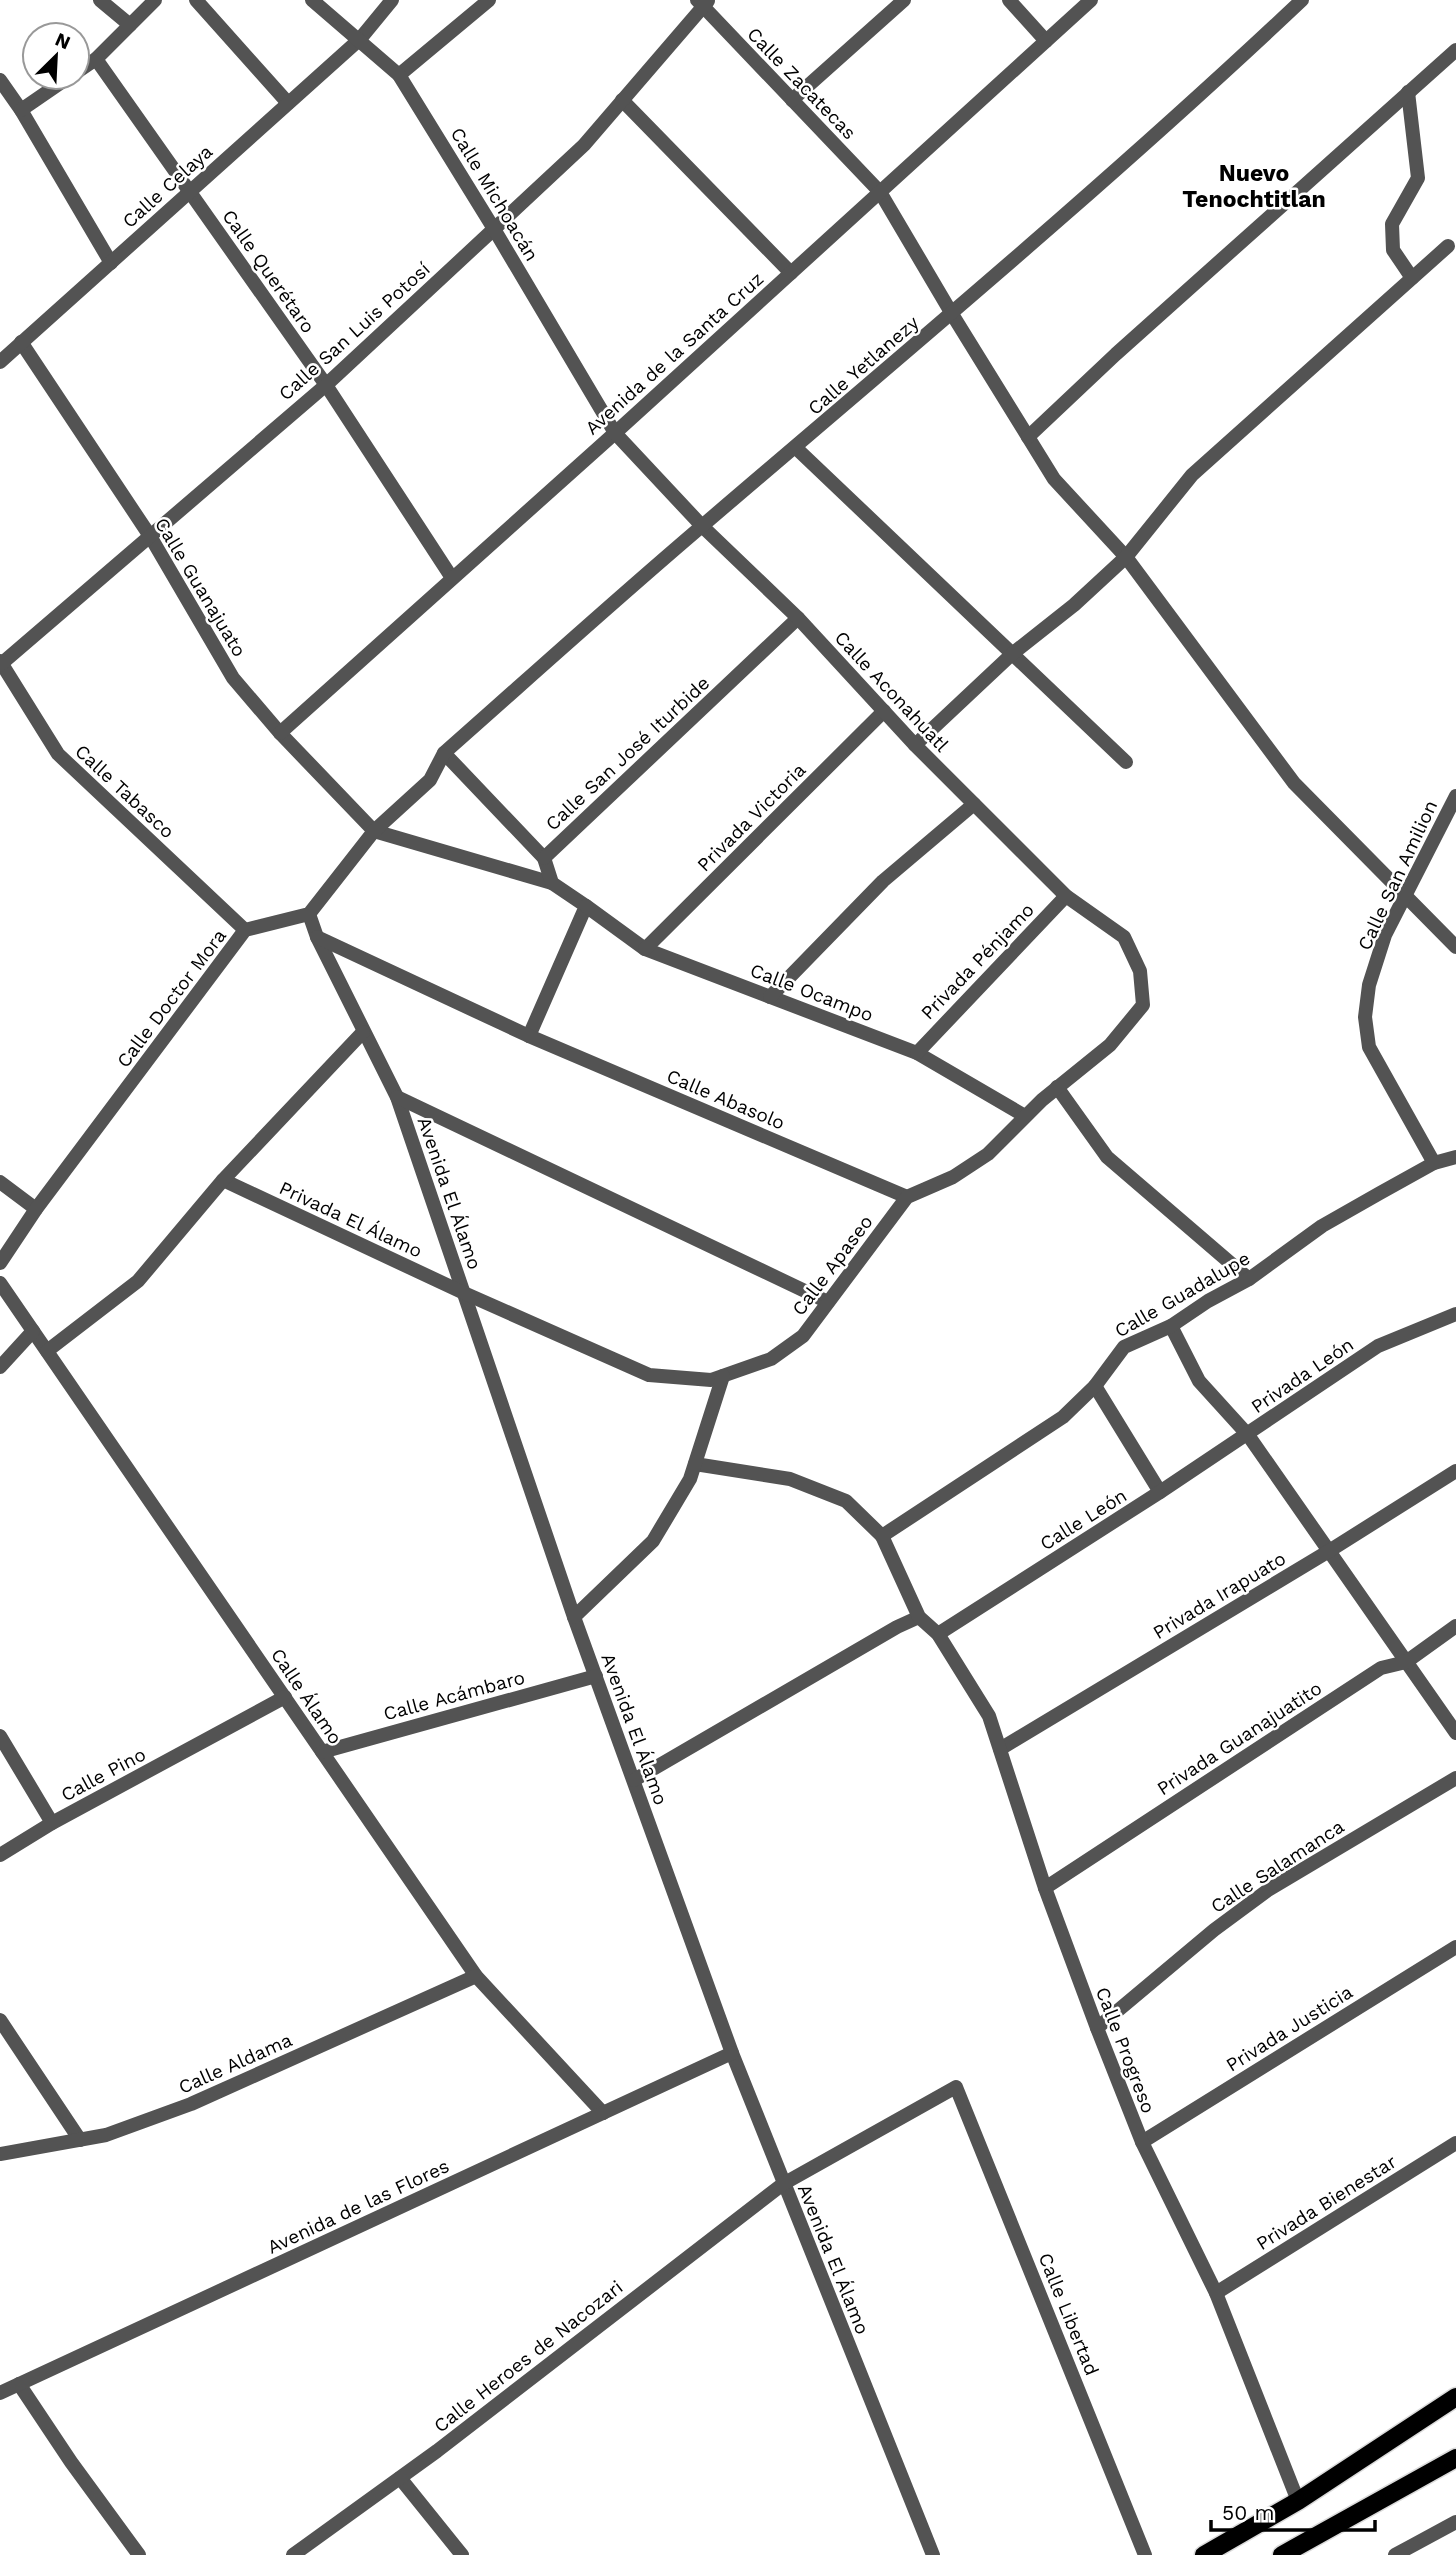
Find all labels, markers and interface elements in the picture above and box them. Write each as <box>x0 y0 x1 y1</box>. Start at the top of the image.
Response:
north arrow <box>21 21 91 91</box>
street label: Calle Zacatecas <box>742 23 861 144</box>
text: N <box>52 28 74 54</box>
street label: Calle Michoacán <box>446 123 544 265</box>
street label: Calle Celaya <box>118 140 217 233</box>
district label: Nuevo Tenochtitlan <box>1182 160 1326 213</box>
street label: Calle Querétaro <box>217 205 320 337</box>
street label: Calle San Luis Potosí <box>274 257 435 405</box>
street label: Avenida de la Santa Cruz <box>580 267 768 440</box>
street label: Calle Yetlanezy <box>803 311 924 420</box>
street label: Calle Guanajuato <box>150 514 251 661</box>
street label: Calle Aconahuatl <box>830 626 954 757</box>
street label: Calle San José Iturbide <box>541 671 714 835</box>
street label: Calle Tabasco <box>70 740 179 843</box>
street label: Privada Victoria <box>692 758 810 876</box>
street label: Calle San Amilion <box>1353 797 1442 954</box>
street label: Privada Pénjamo <box>916 898 1039 1024</box>
street label: Calle Doctor Mora <box>112 924 231 1072</box>
street label: Calle Ocampo <box>747 958 877 1026</box>
street label: Calle Abasolo <box>663 1064 788 1135</box>
street label: Avenida El Álamo <box>413 1114 486 1272</box>
street label: Privada El Álamo <box>276 1176 426 1263</box>
street label: Calle Apaseo <box>787 1211 878 1320</box>
street label: Calle Guadalupe <box>1111 1246 1254 1342</box>
street label: Privada León <box>1247 1333 1358 1418</box>
street label: Calle León <box>1036 1484 1131 1555</box>
street label: Privada Irapuato <box>1149 1547 1290 1644</box>
street label: Calle Álamo <box>266 1644 347 1749</box>
street label: Avenida El Álamo <box>596 1650 673 1808</box>
street label: Calle Acámbaro <box>381 1666 527 1725</box>
street label: Privada Guanajuatito <box>1153 1677 1326 1800</box>
street label: Calle Pino <box>57 1743 150 1806</box>
street label: Calle Salamanca <box>1206 1815 1348 1918</box>
street label: Privada Justicia <box>1222 1980 1357 2077</box>
street label: Calle Progreso <box>1091 1984 1160 2116</box>
street label: Calle Aldama <box>175 2028 296 2099</box>
street label: Privada Bienestar <box>1252 2150 1401 2255</box>
street label: Avenida de las Flores <box>264 2154 453 2259</box>
street label: Avenida El Álamo <box>793 2181 874 2338</box>
street label: Calle Libertad <box>1034 2250 1104 2379</box>
street label: Calle Heroes de Nacozari <box>429 2275 627 2437</box>
scale bar <box>1211 2488 1376 2532</box>
text: 50 m <box>1222 2500 1274 2525</box>

